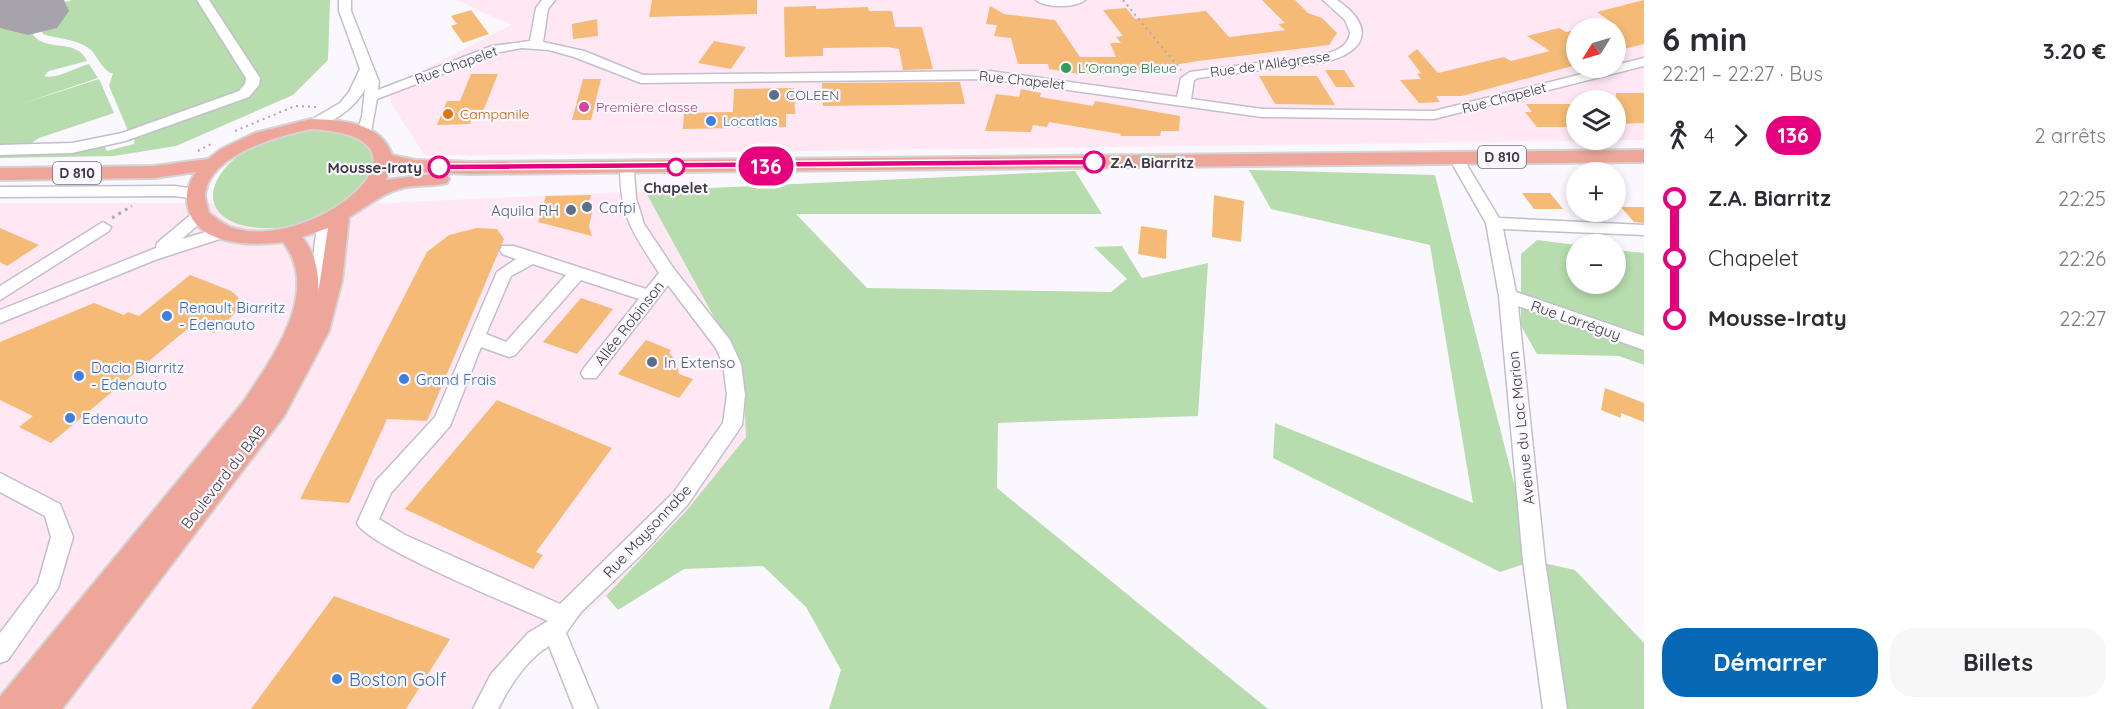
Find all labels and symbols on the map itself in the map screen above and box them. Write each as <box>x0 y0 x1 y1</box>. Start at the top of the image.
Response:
north arrow <box>1566 18 1626 78</box>
street label: Rue Chapelet <box>412 42 500 88</box>
street label: Rue de l'Allégresse <box>1209 47 1331 81</box>
place label: L'Orange Bleue <box>1078 59 1177 77</box>
marker: L'Orange Bleue <box>1059 61 1073 75</box>
street label: Rue Chapelet <box>978 67 1066 94</box>
street label: Rue Chapelet <box>1460 78 1548 118</box>
place label: COLEEN <box>786 86 839 104</box>
marker: COLEEN <box>767 88 781 102</box>
place label: Première classe <box>596 98 698 116</box>
marker: Première classe <box>577 100 591 114</box>
place label: Campanile <box>460 105 530 123</box>
marker: Campanile <box>441 107 455 121</box>
place label: Locatlas <box>723 112 778 130</box>
marker: Locatlas <box>704 114 718 128</box>
line badge: 136 <box>732 146 801 186</box>
road number: D 810 <box>1478 146 1526 168</box>
marker: Z.A. Biarritz <box>1083 151 1105 173</box>
place label: Z.A. Biarritz <box>1110 153 1194 172</box>
marker: Mousse-Iraty <box>428 156 450 178</box>
place label: Mousse-Iraty <box>327 158 422 177</box>
marker: Chapelet <box>667 158 685 176</box>
road number: D 810 <box>53 162 101 184</box>
place label: Chapelet <box>644 178 708 197</box>
place label: Cafpi <box>599 198 636 217</box>
marker: Cafpi <box>580 200 594 214</box>
place label: Aquila RH <box>491 201 559 220</box>
marker: Aquila RH <box>564 203 578 217</box>
street label: Allée Robinson <box>590 277 668 369</box>
street label: Rue Larréguy <box>1528 296 1624 344</box>
place label: Renault Biarritz - Edenauto <box>179 298 285 334</box>
marker: Renault Biarritz - Edenauto <box>160 309 174 323</box>
street label: Avenue du Lac Marion <box>1503 350 1539 506</box>
place label: In Extenso <box>664 353 735 372</box>
marker: In Extenso <box>645 355 659 369</box>
place label: Dacia Biarritz - Edenauto <box>91 358 184 394</box>
marker: Dacia Biarritz - Edenauto <box>72 369 86 383</box>
place label: Grand Frais <box>416 370 496 389</box>
marker: Grand Frais <box>397 372 411 386</box>
place label: Edenauto <box>82 409 148 428</box>
marker: Edenauto <box>63 411 77 425</box>
street label: Boulevard du BAB <box>177 421 269 532</box>
street label: Rue Maysonnabe <box>599 480 695 582</box>
place label: Boston Golf <box>349 668 447 691</box>
marker: Boston Golf <box>330 672 344 686</box>

